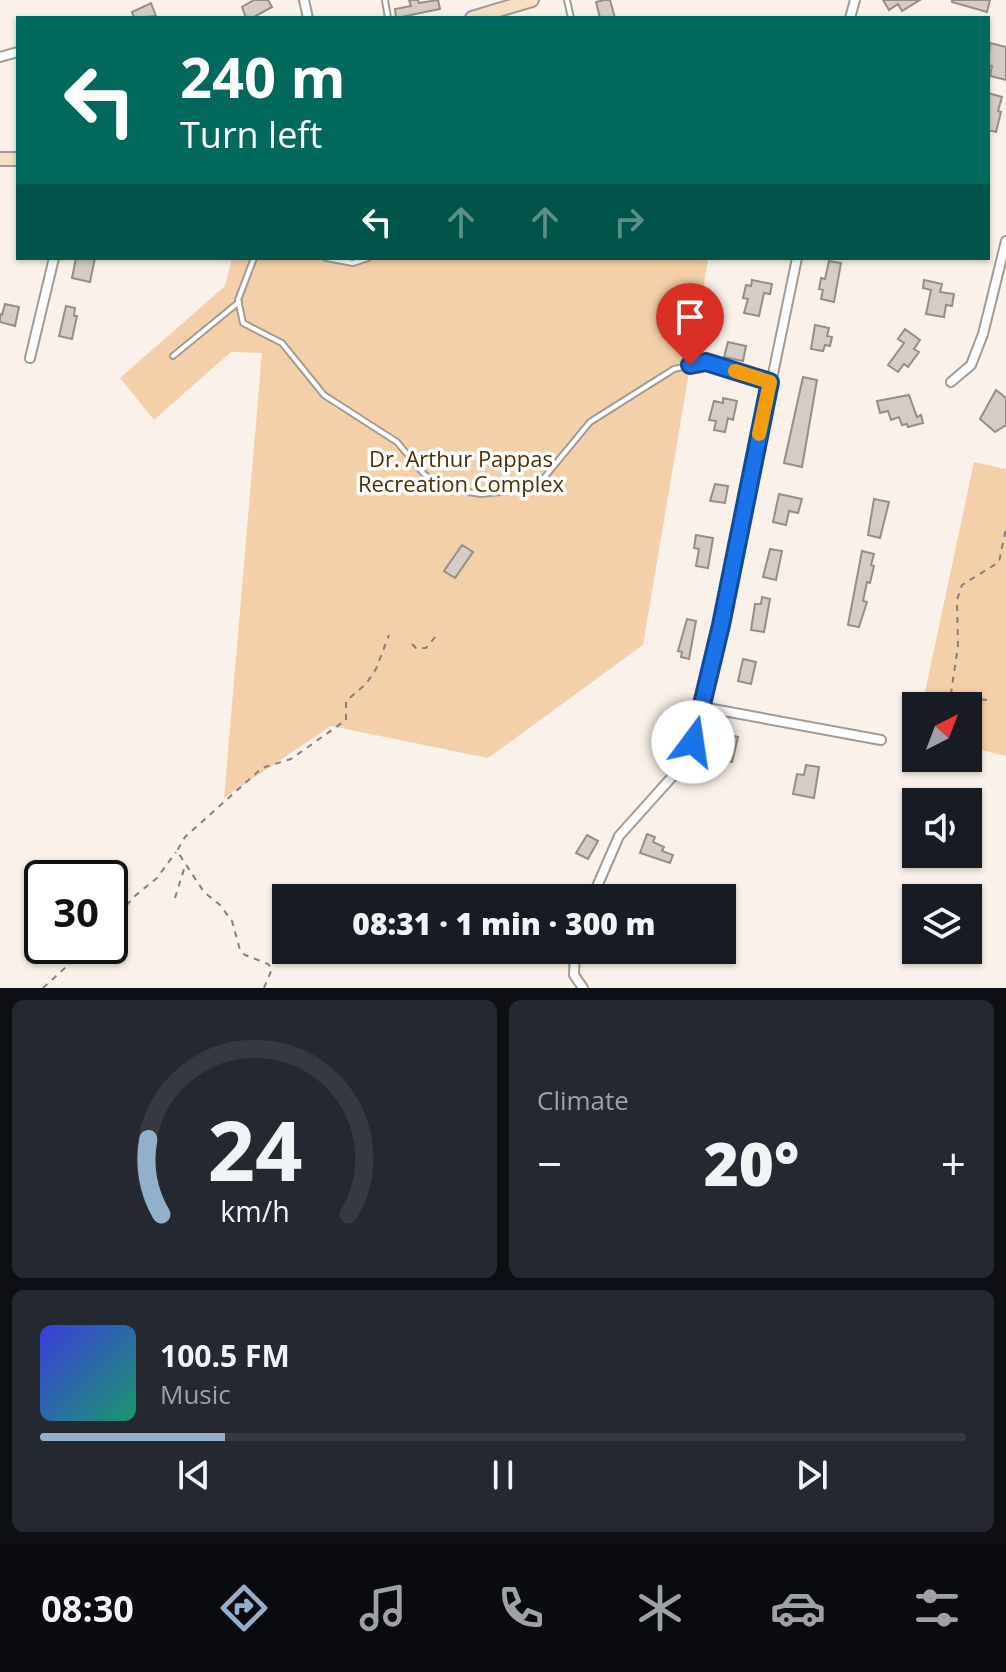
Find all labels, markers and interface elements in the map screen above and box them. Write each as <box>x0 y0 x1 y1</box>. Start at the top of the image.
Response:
text: 240 m <box>180 38 346 114</box>
icon: left <box>48 48 152 152</box>
text: Turn left <box>180 110 322 159</box>
icon: left <box>355 200 399 244</box>
icon: ahead <box>439 200 483 244</box>
icon: ahead <box>523 200 567 244</box>
icon: right <box>607 200 651 244</box>
pin <box>656 283 724 365</box>
icon: arrive <box>668 295 712 339</box>
park label: Dr. Arthur Pappas Recreation Complex <box>358 443 565 498</box>
north arrow <box>902 692 982 772</box>
map controls <box>902 692 982 964</box>
position arrow <box>651 700 735 784</box>
button: sound <box>902 788 982 868</box>
speed limit sign: 30 <box>24 860 128 964</box>
button: layers <box>902 884 982 964</box>
text: 08:31 · 1 min · 300 m <box>352 903 656 944</box>
text: Climate <box>537 1082 629 1118</box>
text: 24 <box>207 1092 302 1205</box>
text: 20° <box>704 1122 799 1204</box>
text: − <box>537 1133 562 1193</box>
text: + <box>941 1133 966 1193</box>
text: km/h <box>220 1191 289 1230</box>
text: 100.5 FM <box>160 1335 290 1376</box>
text: Music <box>160 1376 231 1412</box>
icon: previous <box>172 1453 216 1497</box>
icon: pause <box>481 1453 525 1497</box>
icon: next <box>790 1453 834 1497</box>
icon: directions <box>216 1580 272 1636</box>
icon: music <box>355 1580 411 1636</box>
icon: phone <box>493 1580 549 1636</box>
icon: climate <box>632 1580 688 1636</box>
icon: car <box>770 1580 826 1636</box>
icon: filters <box>909 1580 965 1636</box>
text: 08:30 <box>41 1584 134 1633</box>

